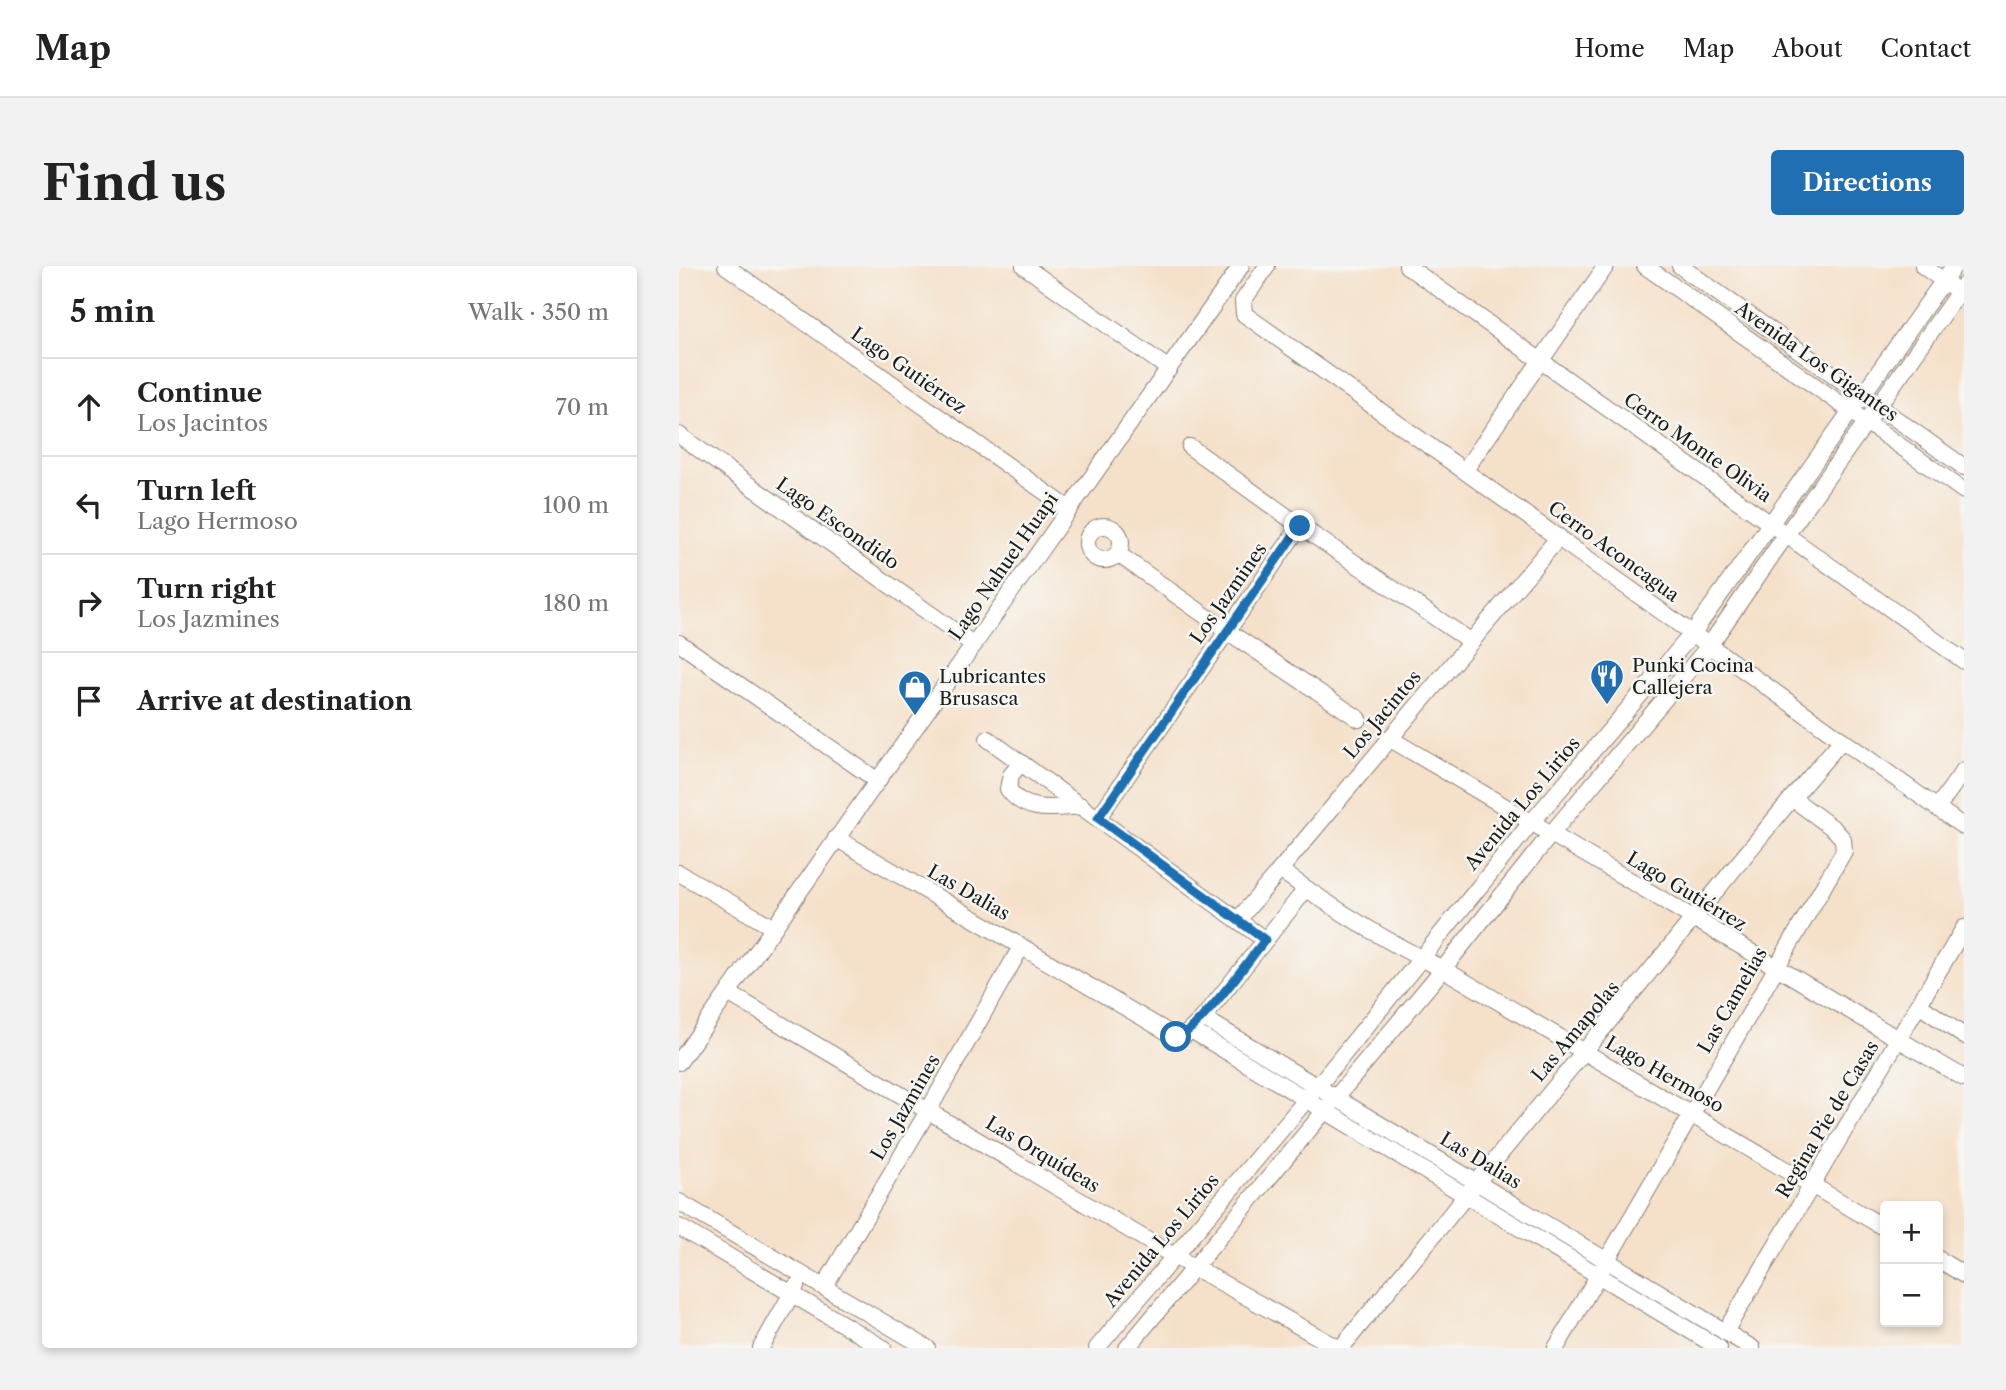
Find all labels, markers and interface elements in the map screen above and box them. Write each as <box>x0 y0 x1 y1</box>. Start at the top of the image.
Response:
text: Map <box>35 28 111 69</box>
text: Home <box>1574 34 1645 63</box>
text: Map <box>1683 34 1734 63</box>
text: About <box>1772 34 1843 63</box>
text: Contact <box>1881 34 1971 63</box>
button: Directions <box>1771 150 1964 215</box>
text: Find us <box>42 152 226 213</box>
text: 5 min <box>70 293 155 330</box>
street label: Avenida Los Gigantes <box>1730 296 1903 426</box>
text: Walk · 350 m <box>468 298 609 326</box>
street label: Lago Gutiérrez <box>847 322 971 419</box>
text: Continue <box>137 377 262 409</box>
icon: ahead <box>70 388 108 426</box>
street label: Cerro Monte Olivia <box>1619 388 1776 507</box>
text: 70 m <box>556 393 609 421</box>
text: Los Jacintos <box>137 409 268 437</box>
street label: Lago Escondido <box>772 473 904 574</box>
text: Turn left <box>137 475 256 507</box>
icon: left <box>70 486 108 524</box>
street label: Lago Nahuel Huapi <box>944 488 1063 644</box>
text: 100 m <box>543 491 609 519</box>
street label: Cerro Aconcagua <box>1544 496 1684 607</box>
text: Lago Hermoso <box>137 507 298 535</box>
route end <box>1284 510 1315 541</box>
street label: Los Jazmines <box>1185 538 1272 648</box>
text: Turn right <box>137 573 276 605</box>
icon: right <box>70 584 108 622</box>
text: 180 m <box>544 589 609 617</box>
text: Los Jazmines <box>137 605 280 633</box>
place label: Punki Cocina Callejera <box>1632 654 1754 699</box>
restaurant icon: Punki Cocina Callejera <box>1588 657 1626 706</box>
place label: Lubricantes Brusasca <box>939 665 1046 710</box>
street label: Los Jacintos <box>1339 665 1426 763</box>
shop icon: Lubricantes Brusasca <box>896 668 934 717</box>
icon: arrive <box>70 682 108 720</box>
text: Arrive at destination <box>137 685 412 717</box>
street label: Avenida Los Lirios <box>1459 732 1585 875</box>
street label: Lago Gutiérrez <box>1623 847 1751 936</box>
street label: Las Dalias <box>924 860 1014 925</box>
street label: Las Camelias <box>1693 943 1772 1057</box>
street label: Las Amapolas <box>1527 976 1624 1086</box>
route start <box>1160 1021 1191 1052</box>
street label: Lago Hermoso <box>1601 1031 1728 1118</box>
street label: Regina Pie de Casas <box>1771 1036 1884 1202</box>
street label: Los Jazmines <box>866 1050 945 1164</box>
street label: Las Orquídeas <box>982 1111 1104 1197</box>
street label: Las Dalias <box>1436 1127 1526 1194</box>
street label: Avenida Los Lirios <box>1098 1169 1224 1312</box>
map controls <box>1880 1201 1943 1327</box>
button: + <box>1880 1201 1943 1264</box>
button: − <box>1880 1264 1943 1327</box>

